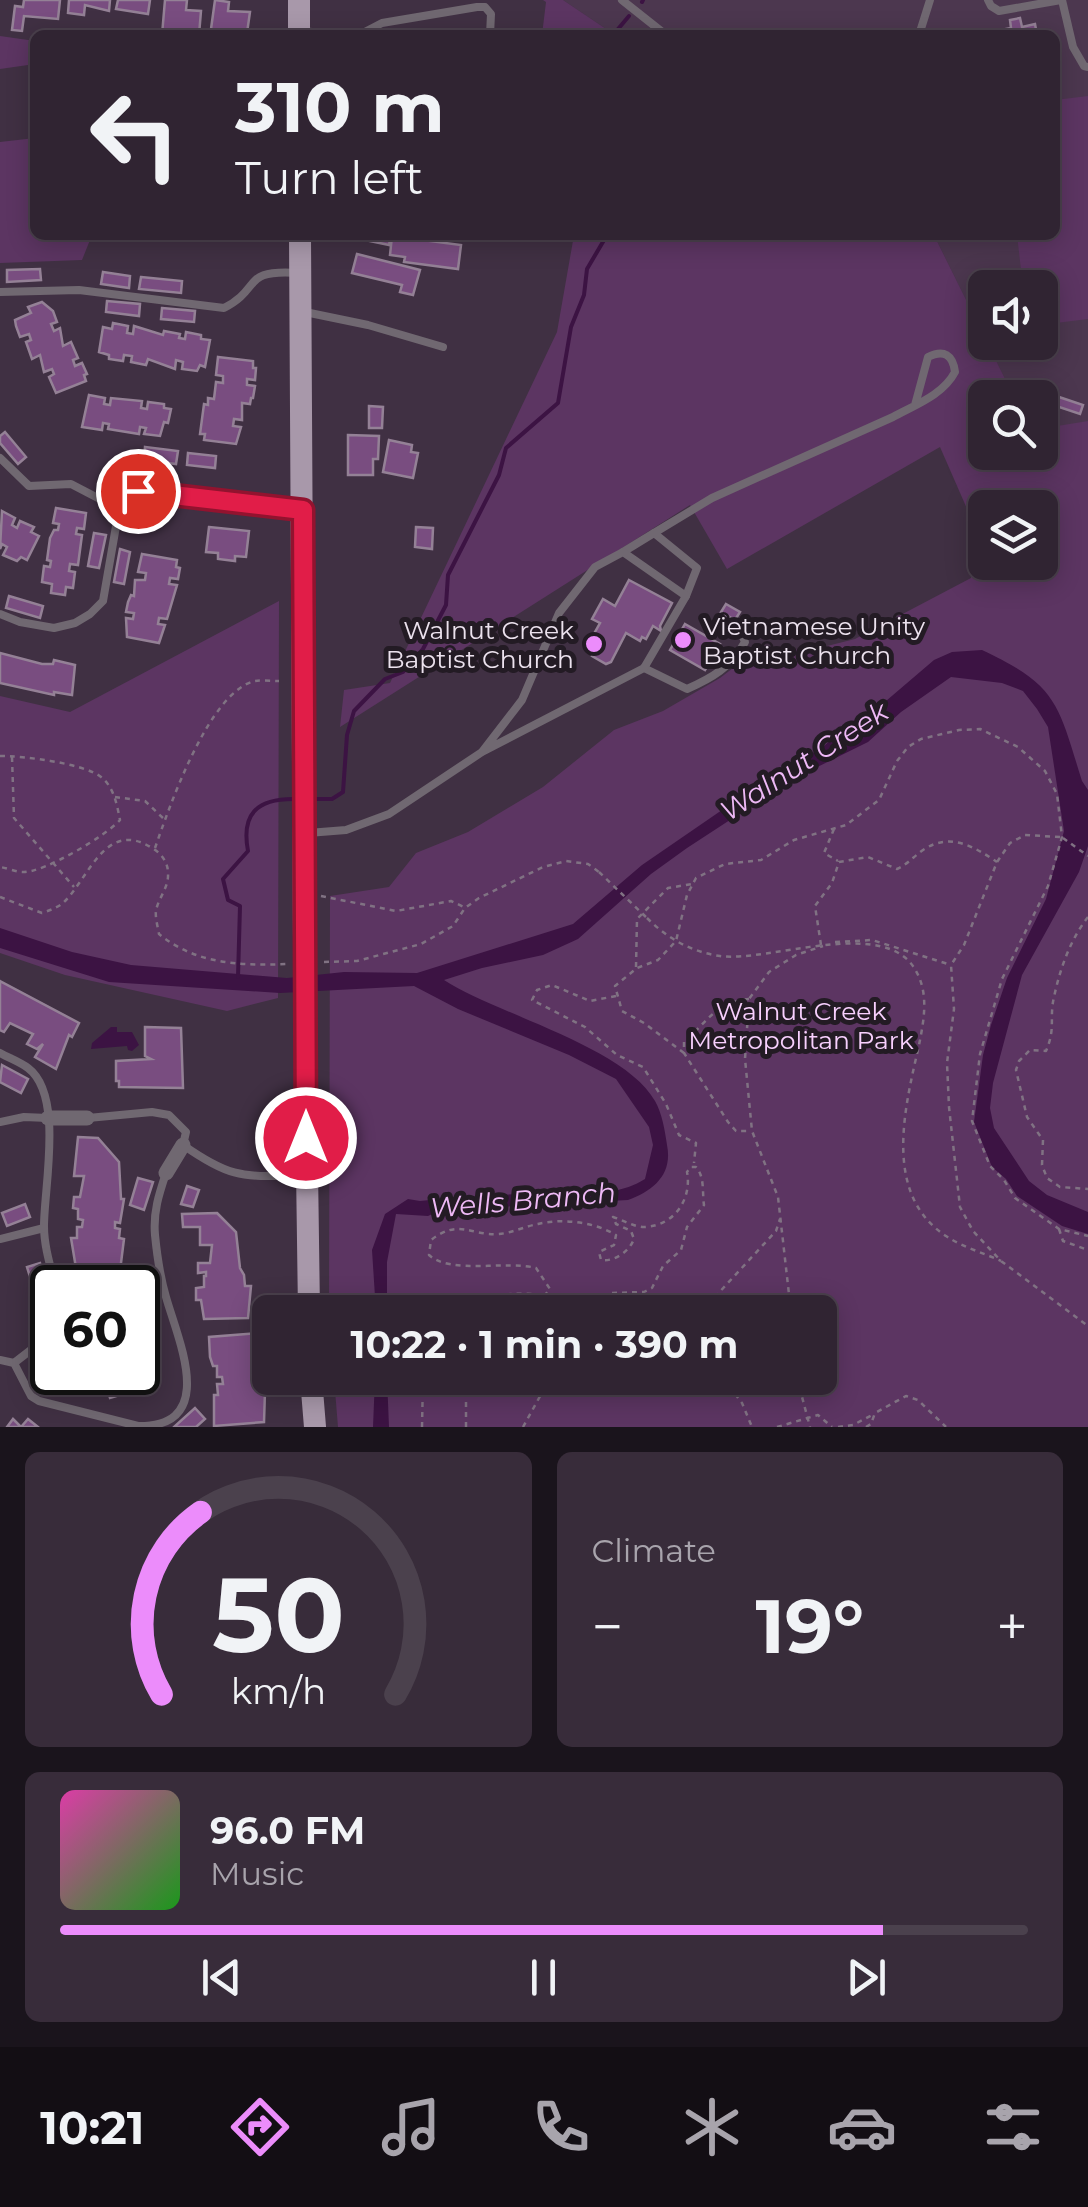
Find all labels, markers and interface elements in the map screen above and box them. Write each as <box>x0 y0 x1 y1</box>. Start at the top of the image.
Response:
text: 310 m <box>235 64 445 150</box>
icon: left <box>70 70 200 200</box>
text: Turn left <box>235 150 423 205</box>
map controls <box>968 270 1058 580</box>
button: sound <box>968 270 1058 360</box>
button: search <box>968 380 1058 470</box>
pin <box>96 449 181 534</box>
icon: arrive <box>111 464 166 519</box>
button: layers <box>968 490 1058 580</box>
place label: Vietnamese Unity Baptist Church <box>703 611 926 670</box>
place label: Walnut Creek Baptist Church <box>386 615 574 674</box>
marker: Vietnamese Unity Baptist Church <box>672 629 694 651</box>
marker: Walnut Creek Baptist Church <box>583 633 605 655</box>
water label: Walnut Creek <box>714 693 896 828</box>
park label: Walnut Creek Metropolitan Park <box>688 996 914 1055</box>
position arrow <box>254 1086 358 1190</box>
water label: Wells Branch <box>429 1175 617 1225</box>
speed limit sign: 60 <box>30 1265 160 1395</box>
text: 10:22 · 1 min · 390 m <box>351 1321 738 1368</box>
text: Climate <box>592 1531 716 1570</box>
text: 50 <box>212 1551 345 1678</box>
text: 19° <box>755 1580 864 1672</box>
text: − <box>592 1593 623 1660</box>
text: + <box>996 1593 1028 1660</box>
text: km/h <box>231 1669 326 1713</box>
text: 96.0 FM <box>210 1807 365 1854</box>
text: Music <box>210 1854 304 1893</box>
icon: previous <box>194 1950 249 2005</box>
icon: pause <box>516 1950 571 2005</box>
icon: next <box>839 1950 894 2005</box>
icon: directions <box>225 2092 295 2162</box>
icon: music <box>376 2092 446 2162</box>
icon: phone <box>526 2092 596 2162</box>
icon: climate <box>677 2092 747 2162</box>
icon: car <box>827 2092 897 2162</box>
icon: filters <box>978 2092 1048 2162</box>
text: 10:21 <box>40 2100 144 2155</box>

